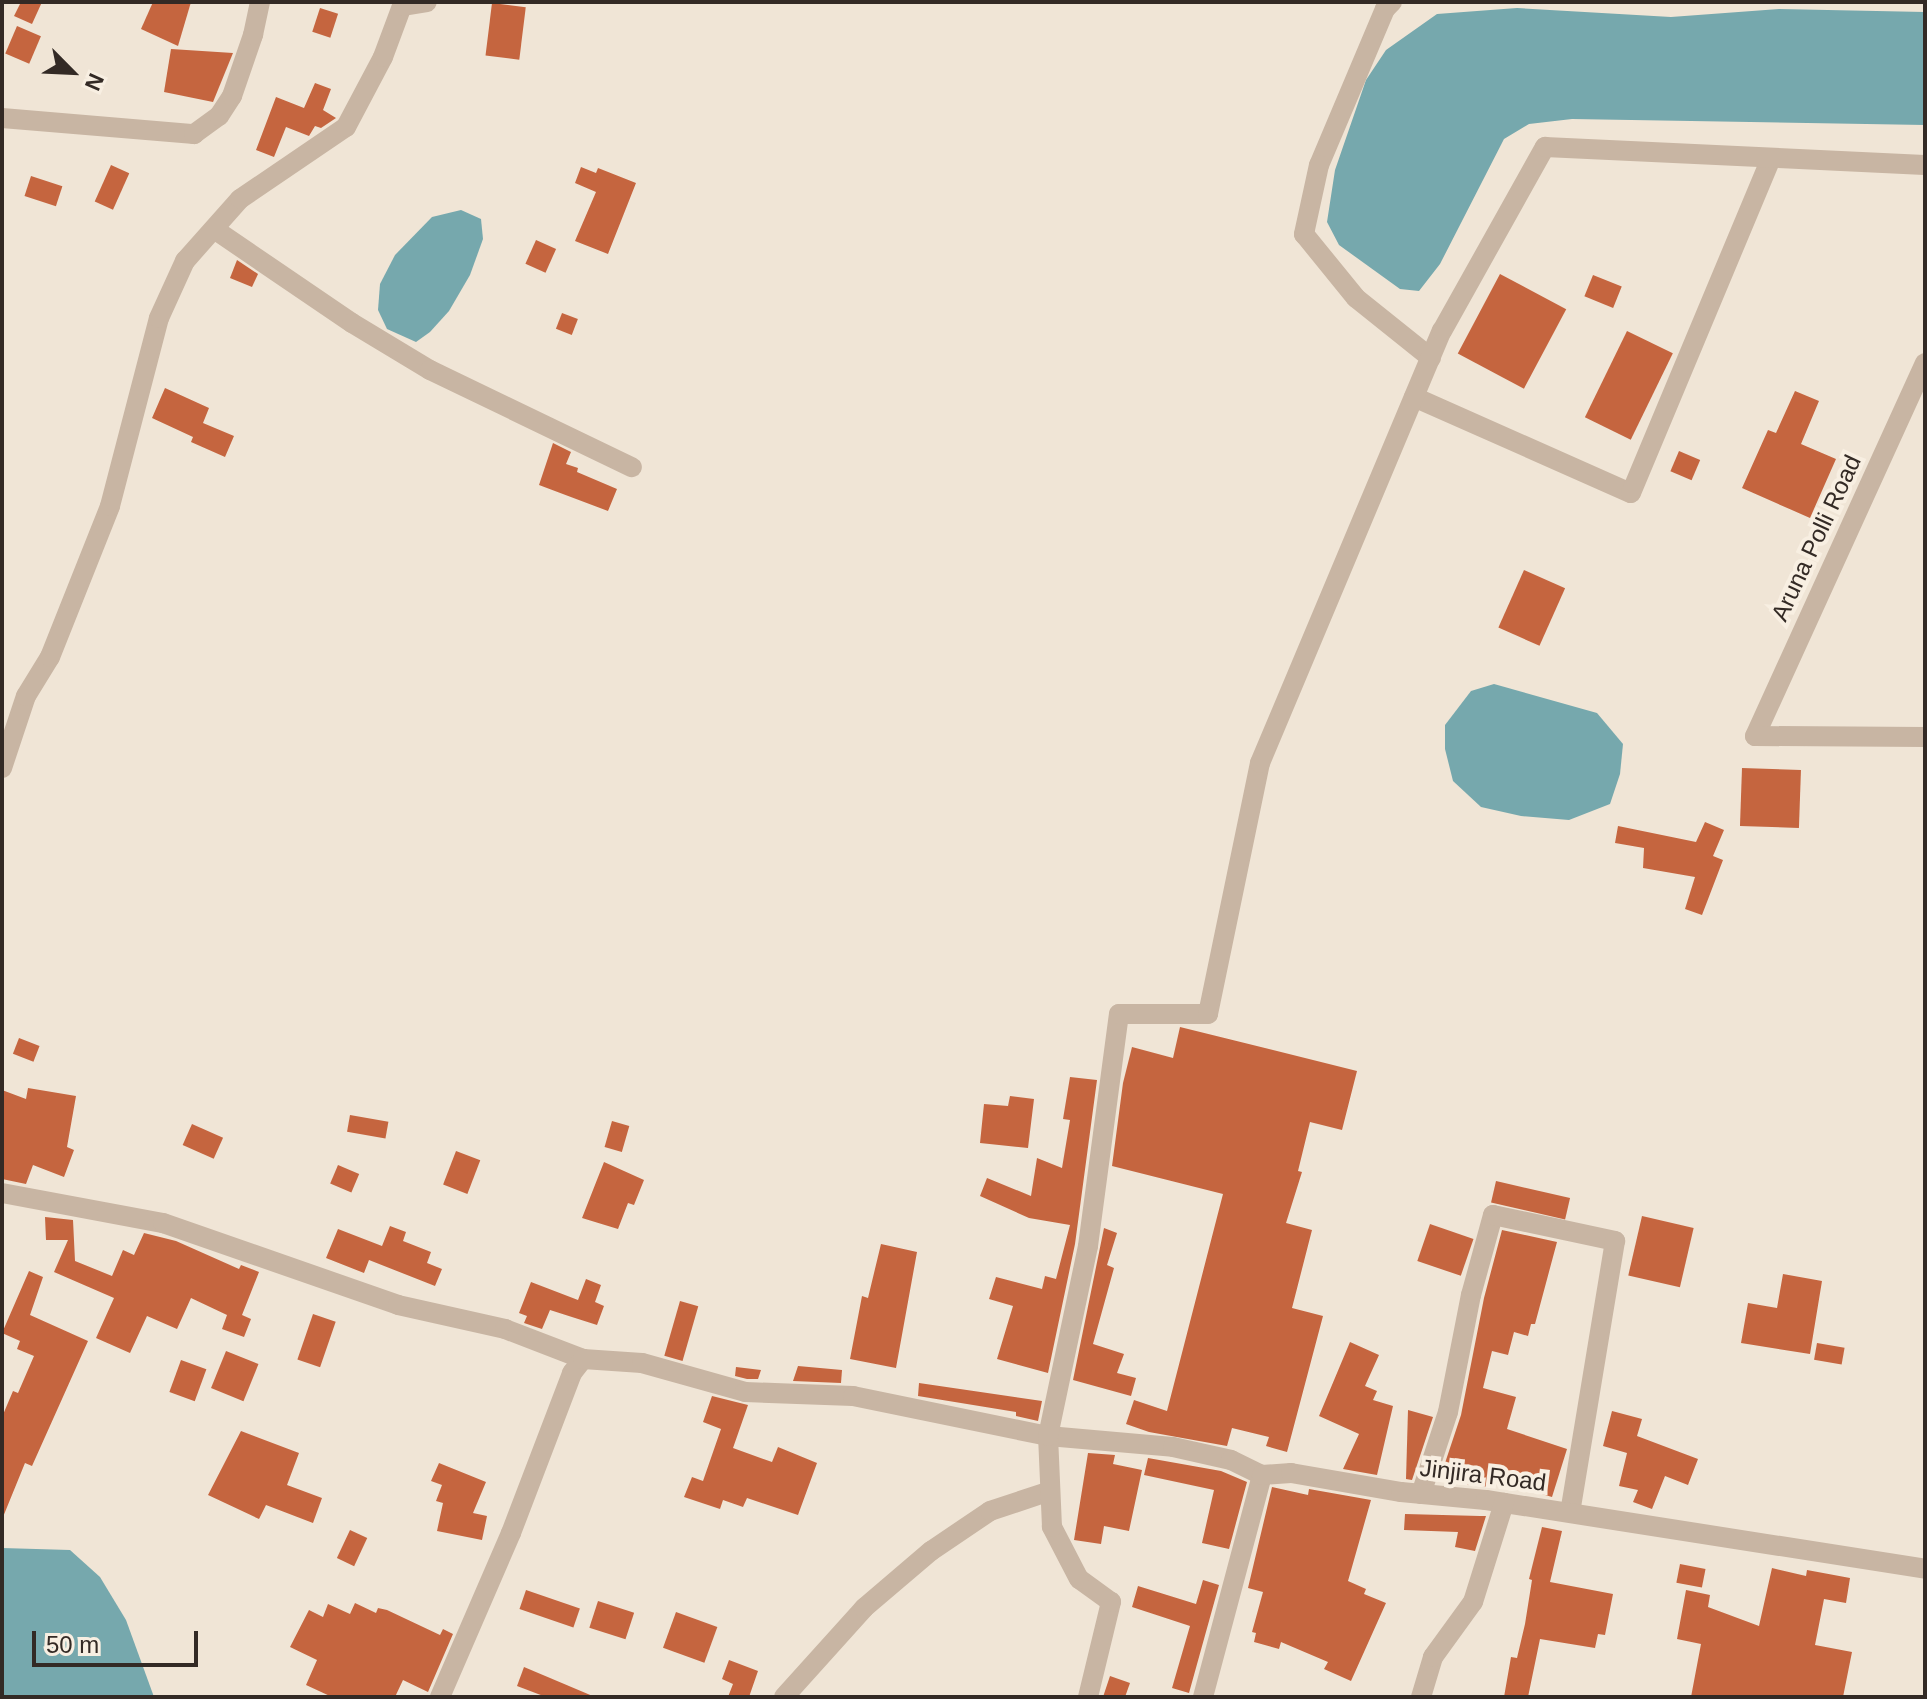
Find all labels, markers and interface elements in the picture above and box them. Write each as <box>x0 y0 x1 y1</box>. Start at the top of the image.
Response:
north arrow <box>32 32 112 112</box>
text: N <box>80 70 109 94</box>
street label: Aruna Polli Road <box>1765 450 1867 626</box>
street label: Jinjira Road <box>1418 1453 1548 1497</box>
scale bar <box>36 1615 202 1665</box>
text: 50 m <box>46 1631 99 1658</box>

